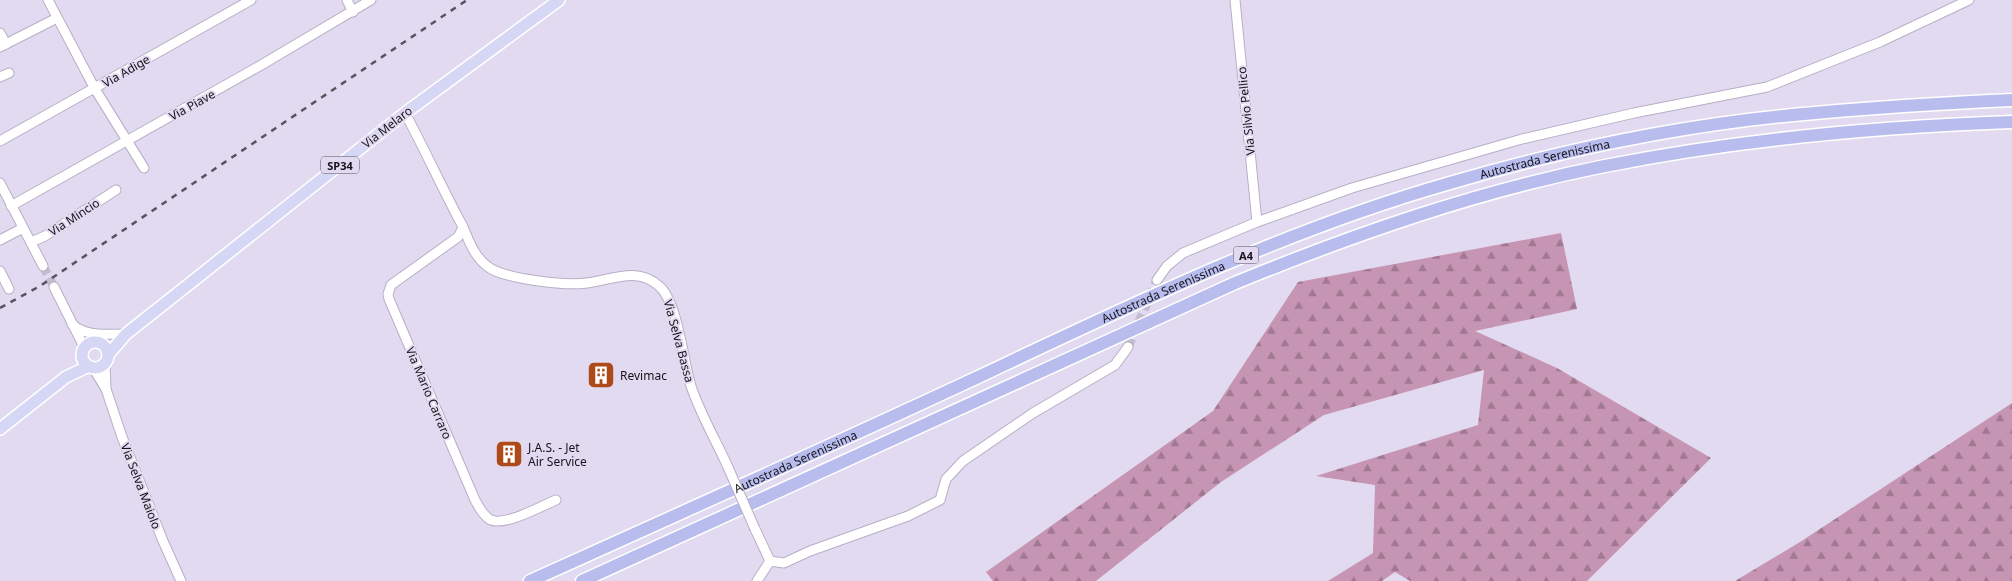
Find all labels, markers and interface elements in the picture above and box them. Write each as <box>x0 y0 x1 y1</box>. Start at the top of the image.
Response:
street label: Via Adige <box>99 50 153 91</box>
street label: Via Silvio Pellico <box>1233 66 1259 156</box>
street label: Via Piave <box>166 85 218 125</box>
street label: Via Melaro <box>358 102 416 152</box>
street label: Autostrada Serenissima <box>1478 135 1611 183</box>
road number: SP34 <box>321 156 359 174</box>
street label: Via Mincio <box>45 194 103 240</box>
road number: A4 <box>1234 246 1258 264</box>
street label: Autostrada Serenissima <box>1098 257 1227 327</box>
street label: Via Selva Bassa <box>660 298 698 384</box>
street label: Via Mario Carraro <box>402 344 456 442</box>
building icon: Revimac <box>586 360 616 390</box>
place label: Revimac <box>620 367 667 384</box>
street label: Autostrada Serenissima <box>731 426 859 497</box>
building icon: J.A.S. - Jet Air Service <box>494 439 524 469</box>
place label: J.A.S. - Jet Air Service <box>527 439 587 470</box>
street label: Via Selva Maiolo <box>117 441 165 531</box>

